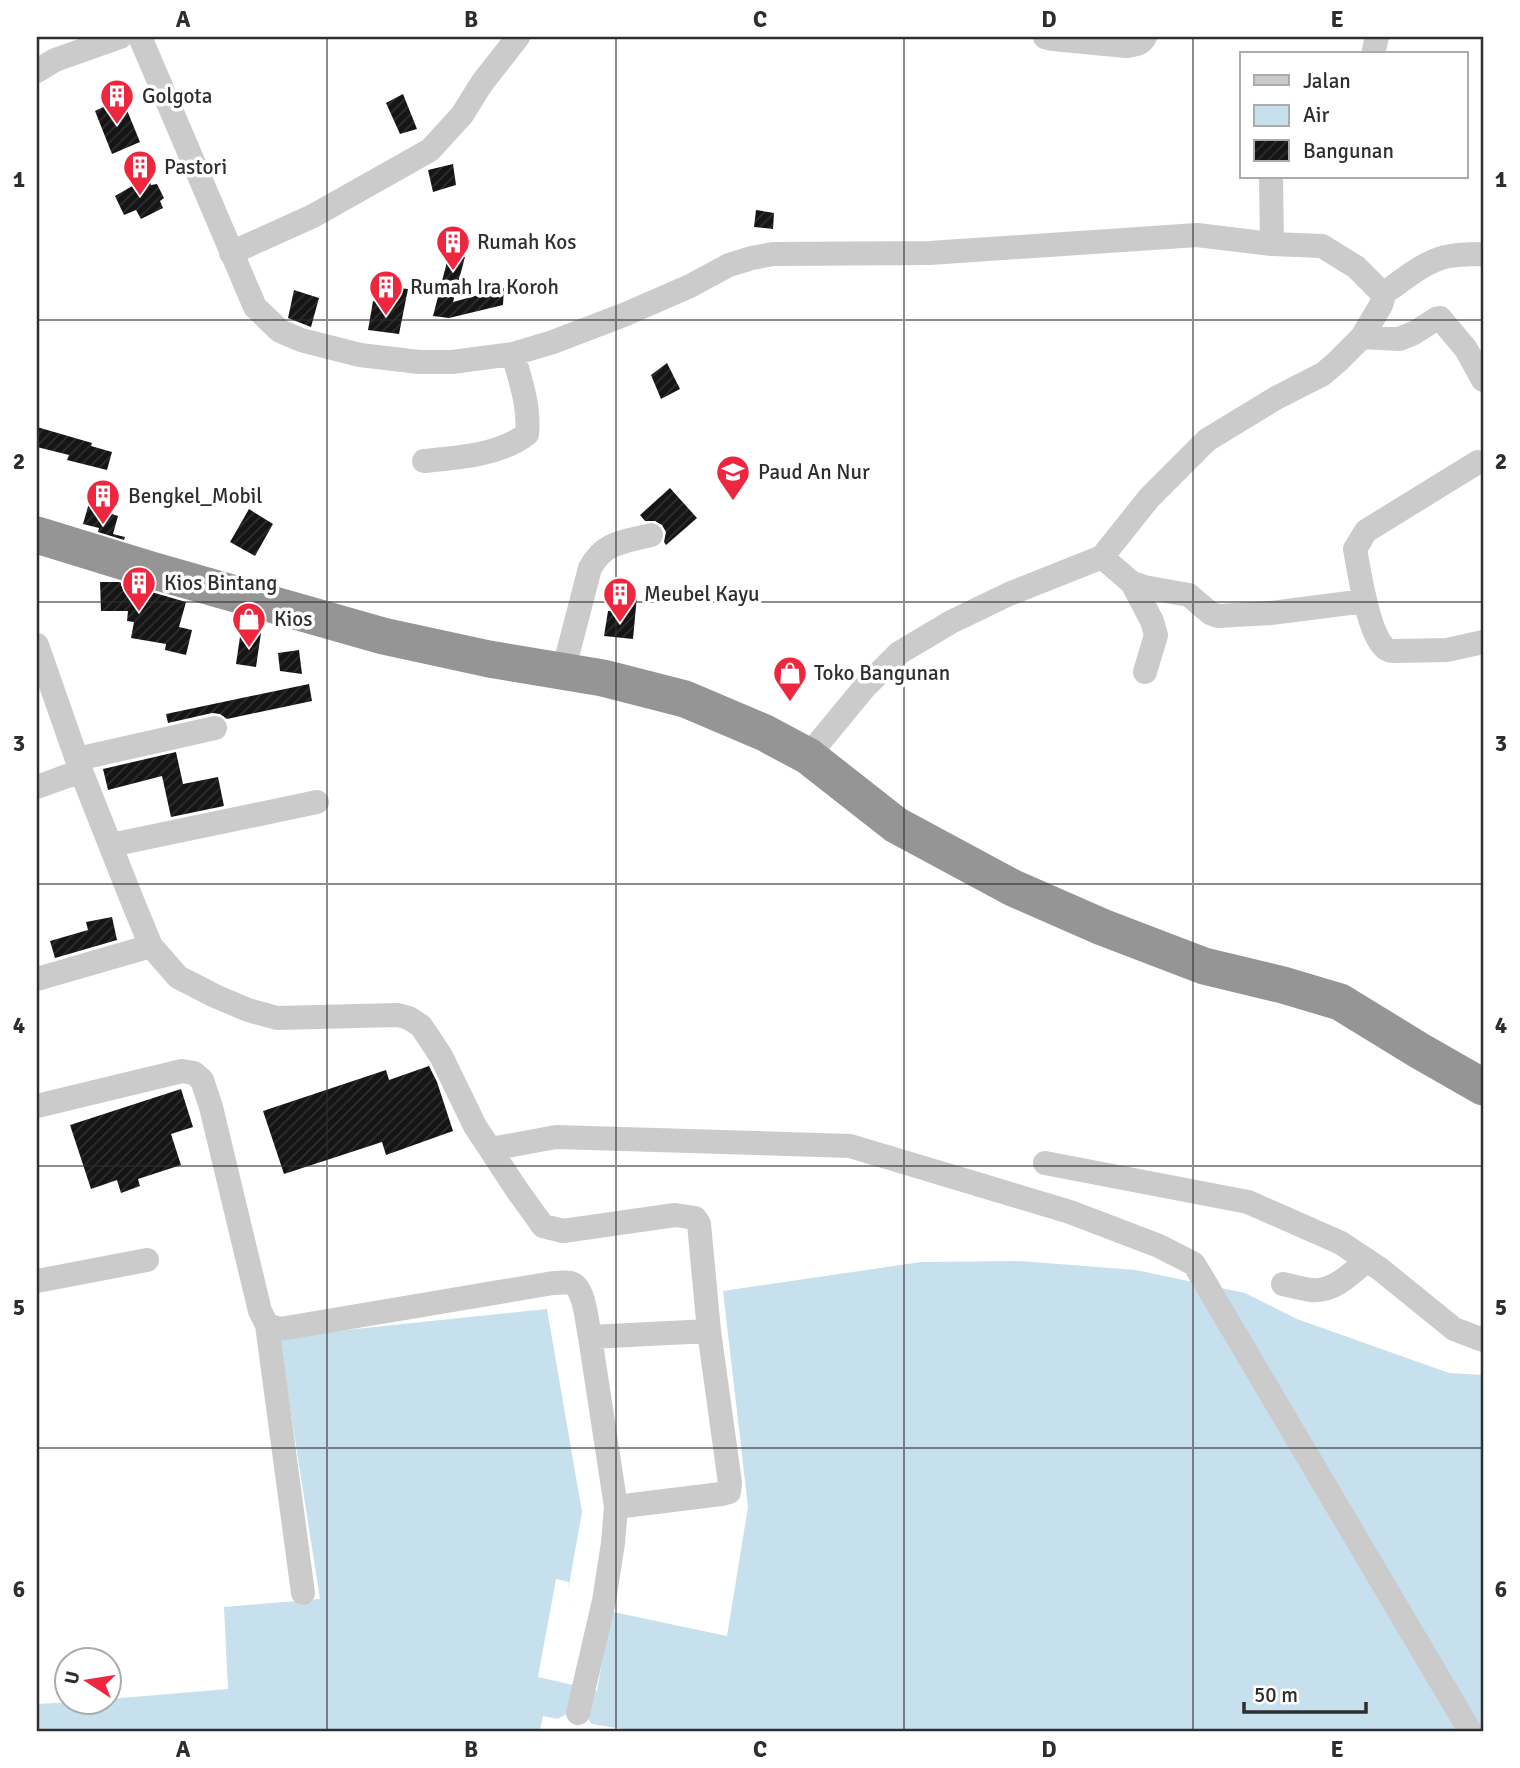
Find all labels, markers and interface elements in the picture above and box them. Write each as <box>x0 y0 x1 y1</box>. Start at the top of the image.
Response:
text: A <box>176 5 191 34</box>
text: B <box>464 5 478 34</box>
text: C <box>753 5 767 34</box>
text: D <box>1041 5 1057 34</box>
text: E <box>1330 5 1344 34</box>
legend <box>1240 52 1468 178</box>
text: Jalan <box>1303 68 1351 94</box>
building icon: Golgota <box>98 77 136 126</box>
place label: Golgota <box>142 83 212 109</box>
text: Air <box>1303 102 1330 128</box>
text: Bangunan <box>1303 138 1394 164</box>
building icon: Pastori <box>121 148 159 197</box>
place label: Pastori <box>164 154 227 180</box>
text: 1 <box>13 165 25 194</box>
text: 1 <box>1495 165 1507 194</box>
building icon: Rumah Kos <box>434 223 472 272</box>
place label: Rumah Kos <box>477 229 576 255</box>
building icon: Rumah Ira Koroh <box>367 268 405 317</box>
place label: Rumah Ira Koroh <box>410 274 559 300</box>
text: 2 <box>13 447 25 476</box>
text: 2 <box>1495 447 1507 476</box>
school or university icon: Paud An Nur <box>714 453 752 502</box>
place label: Paud An Nur <box>758 459 870 485</box>
building icon: Bengkel_Mobil <box>84 477 122 526</box>
place label: Bengkel_Mobil <box>128 483 262 509</box>
building icon: Kios Bintang <box>120 564 158 613</box>
place label: Kios Bintang <box>164 570 277 596</box>
building icon: Meubel Kayu <box>601 575 639 624</box>
place label: Meubel Kayu <box>644 581 760 607</box>
shop icon: Kios <box>230 600 268 649</box>
place label: Kios <box>274 606 312 632</box>
shop icon: Toko Bangunan <box>771 654 809 703</box>
place label: Toko Bangunan <box>814 660 950 686</box>
text: 3 <box>13 729 25 758</box>
text: 3 <box>1495 729 1507 758</box>
text: 4 <box>13 1011 25 1040</box>
text: 4 <box>1495 1011 1507 1040</box>
text: 5 <box>13 1293 25 1322</box>
text: 5 <box>1495 1293 1507 1322</box>
text: 6 <box>13 1575 25 1604</box>
text: 6 <box>1495 1575 1507 1604</box>
north arrow <box>52 1646 122 1716</box>
text: U <box>59 1669 85 1686</box>
scale bar <box>1244 1670 1366 1714</box>
text: 50 m <box>1254 1682 1298 1708</box>
text: A <box>176 1735 191 1764</box>
text: B <box>464 1735 478 1764</box>
text: C <box>753 1735 767 1764</box>
text: D <box>1041 1735 1057 1764</box>
text: E <box>1330 1735 1344 1764</box>

